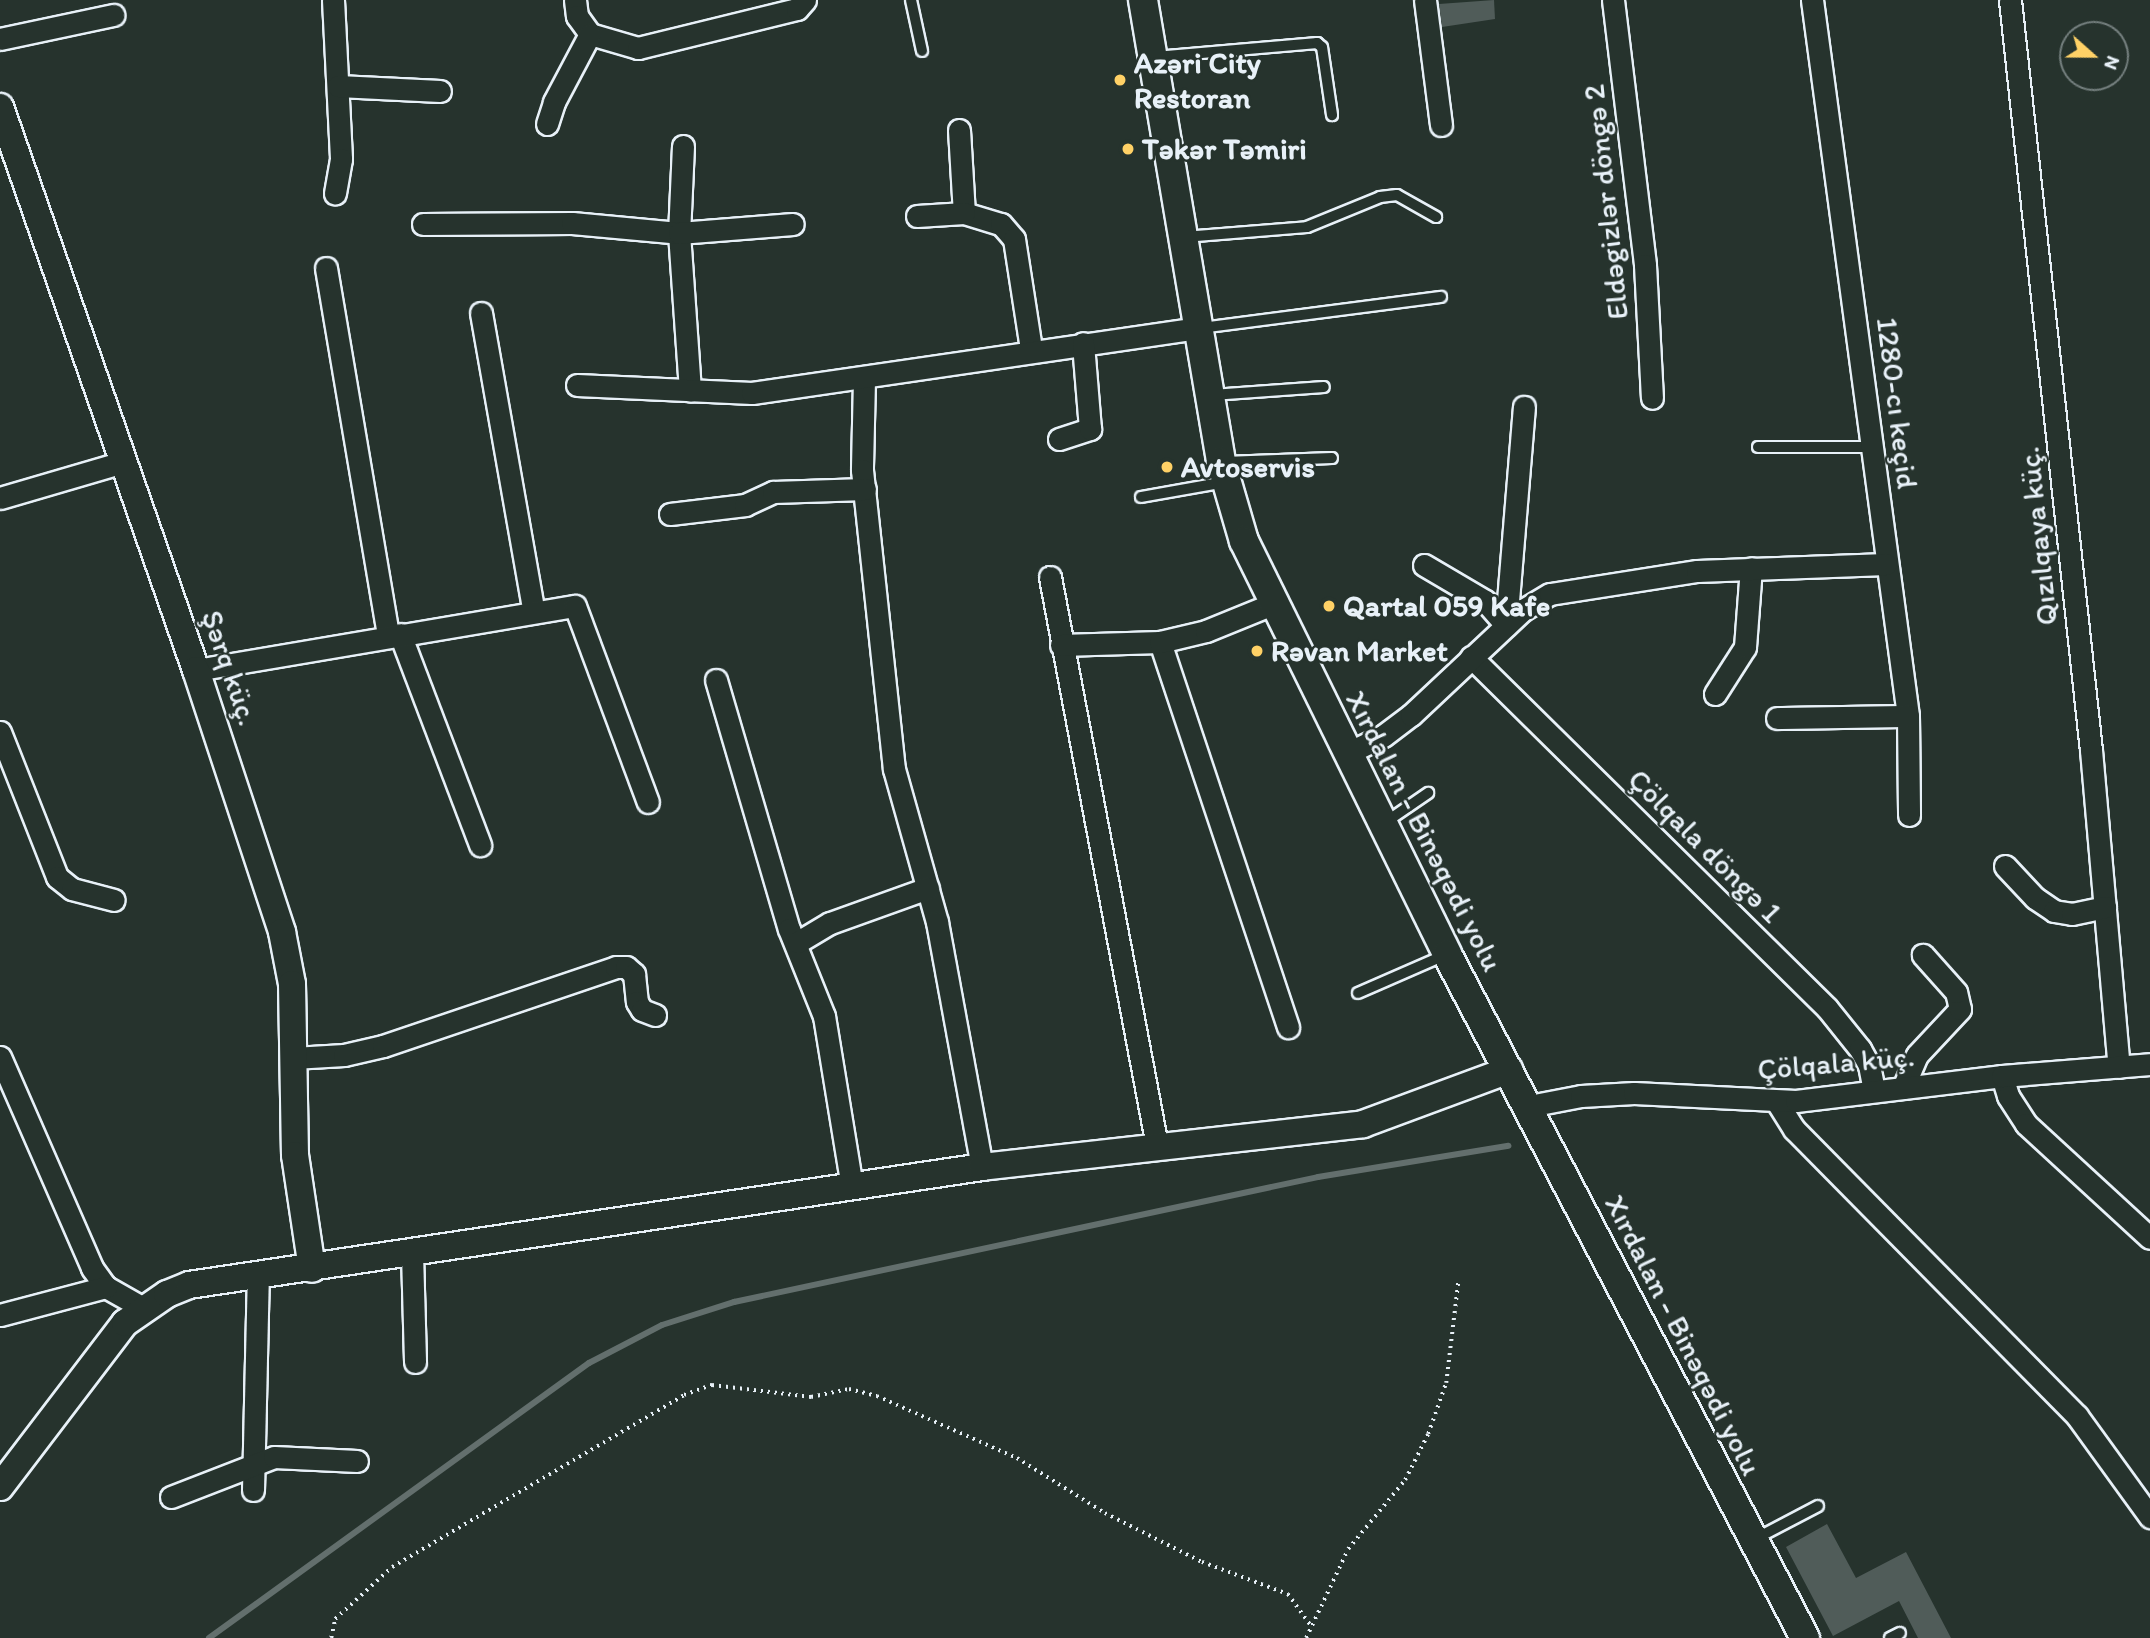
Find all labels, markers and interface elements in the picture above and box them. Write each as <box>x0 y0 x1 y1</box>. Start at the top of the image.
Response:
north arrow <box>2059 21 2129 91</box>
place label: Azəri City Restoran <box>1134 45 1261 116</box>
text: N <box>2099 53 2125 73</box>
marker: Azəri City Restoran <box>1112 72 1128 88</box>
street label: Eldəgizlər döngə 2 <box>1576 83 1636 321</box>
place label: Təkər Təmiri <box>1142 131 1307 167</box>
marker: Təkər Təmiri <box>1120 141 1136 157</box>
street label: 1280-cı keçid <box>1869 315 1925 491</box>
street label: Qızılqaya küç. <box>2011 445 2065 627</box>
place label: Avtoservis <box>1181 449 1315 485</box>
marker: Avtoservis <box>1159 459 1175 475</box>
place label: Qartal 059 Kafe <box>1343 588 1550 624</box>
marker: Qartal 059 Kafe <box>1321 598 1337 614</box>
street label: Şərq küç. <box>194 606 266 730</box>
place label: Rəvan Market <box>1271 633 1448 669</box>
marker: Rəvan Market <box>1249 643 1265 659</box>
street label: Xırdalan - Binəqədi yolu <box>1337 684 1511 978</box>
street label: Çölqala döngə 1 <box>1620 761 1790 931</box>
street label: Çölqala küç. <box>1756 1038 1916 1088</box>
street label: Xırdalan - Binəqədi yolu <box>1596 1188 1770 1482</box>

